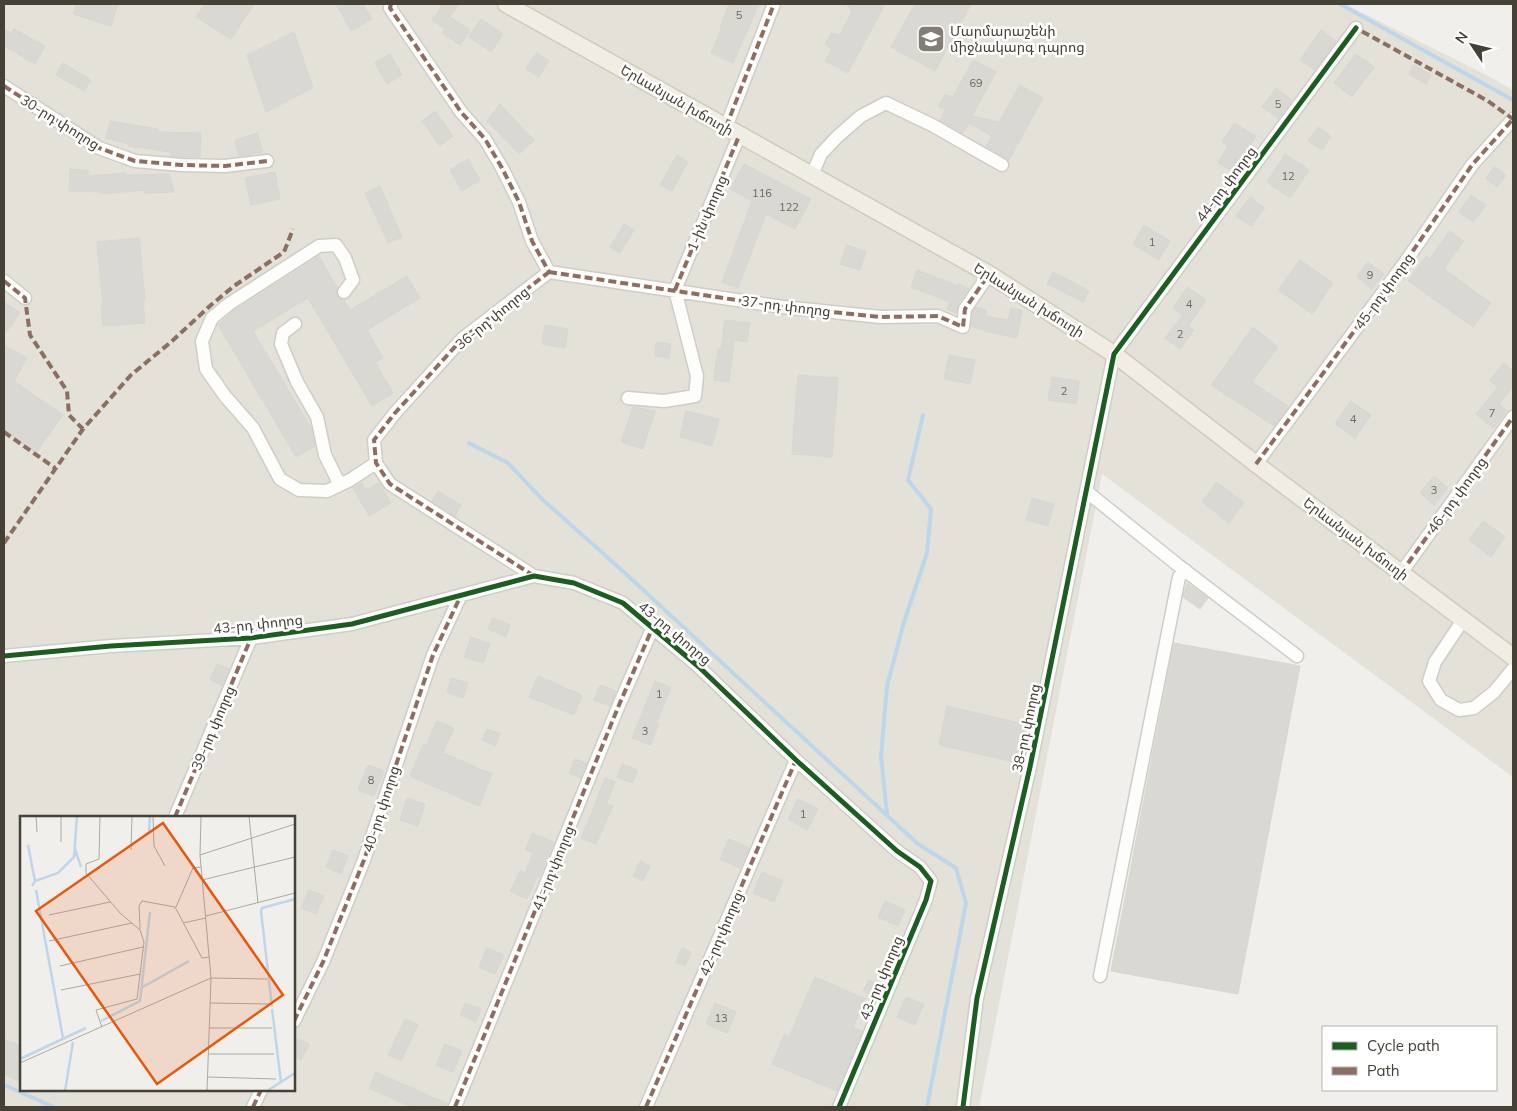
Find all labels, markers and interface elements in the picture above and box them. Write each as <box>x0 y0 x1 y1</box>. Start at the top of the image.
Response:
house number: 5 <box>736 8 743 22</box>
north arrow <box>1447 20 1497 70</box>
place label: Մարմարաշենի միջնակարգ դպրոց <box>950 22 1085 56</box>
school or university icon: Մարմարաշենի միջնակարգ դպրոց <box>916 24 946 54</box>
text: N <box>1451 28 1472 47</box>
street label: Երևանյան խճուղի <box>617 60 737 140</box>
house number: 69 <box>969 76 983 90</box>
street label: 30-րդ փողոց <box>17 91 103 153</box>
house number: 5 <box>1275 97 1282 111</box>
street label: 44-րդ փողոց <box>1192 143 1260 225</box>
house number: 12 <box>1281 169 1295 183</box>
street label: 1-ին փողոց <box>683 172 731 254</box>
house number: 116 <box>752 186 772 200</box>
house number: 122 <box>779 200 799 214</box>
house number: 1 <box>1149 235 1155 249</box>
street label: 45-րդ փողոց <box>1350 249 1418 333</box>
street label: Երևանյան խճուղի <box>970 259 1088 341</box>
house number: 9 <box>1367 268 1373 282</box>
street label: 36-րդ փողոց <box>451 283 533 353</box>
street label: 37-րդ փողոց <box>740 292 832 320</box>
house number: 4 <box>1186 297 1193 311</box>
house number: 2 <box>1177 327 1184 341</box>
house number: 2 <box>1061 384 1068 398</box>
house number: 7 <box>1489 406 1495 420</box>
house number: 4 <box>1350 412 1357 426</box>
street label: 46-րդ փողոց <box>1423 453 1491 537</box>
house number: 3 <box>1431 483 1437 497</box>
street label: Երևանյան խճուղի <box>1300 493 1412 585</box>
street label: 43-րդ փողոց <box>635 597 715 669</box>
street label: 43-րդ փողոց <box>212 610 304 638</box>
street label: 38-րդ փողոց <box>1008 682 1044 774</box>
street label: 39-րդ փողոց <box>187 683 239 773</box>
house number: 1 <box>656 687 662 701</box>
house number: 3 <box>642 724 648 738</box>
street label: 40-րդ փողոց <box>359 763 403 855</box>
house number: 8 <box>368 773 375 787</box>
house number: 1 <box>800 807 806 821</box>
inset map <box>20 816 295 1091</box>
street label: 41-րդ փողոց <box>528 823 578 913</box>
street label: 42-րդ փողոց <box>695 889 747 979</box>
street label: 43-րդ փողոց <box>855 933 907 1023</box>
house number: 13 <box>714 1011 728 1025</box>
legend <box>1322 1026 1497 1091</box>
text: Cycle path <box>1367 1036 1440 1055</box>
text: Path <box>1367 1061 1399 1080</box>

